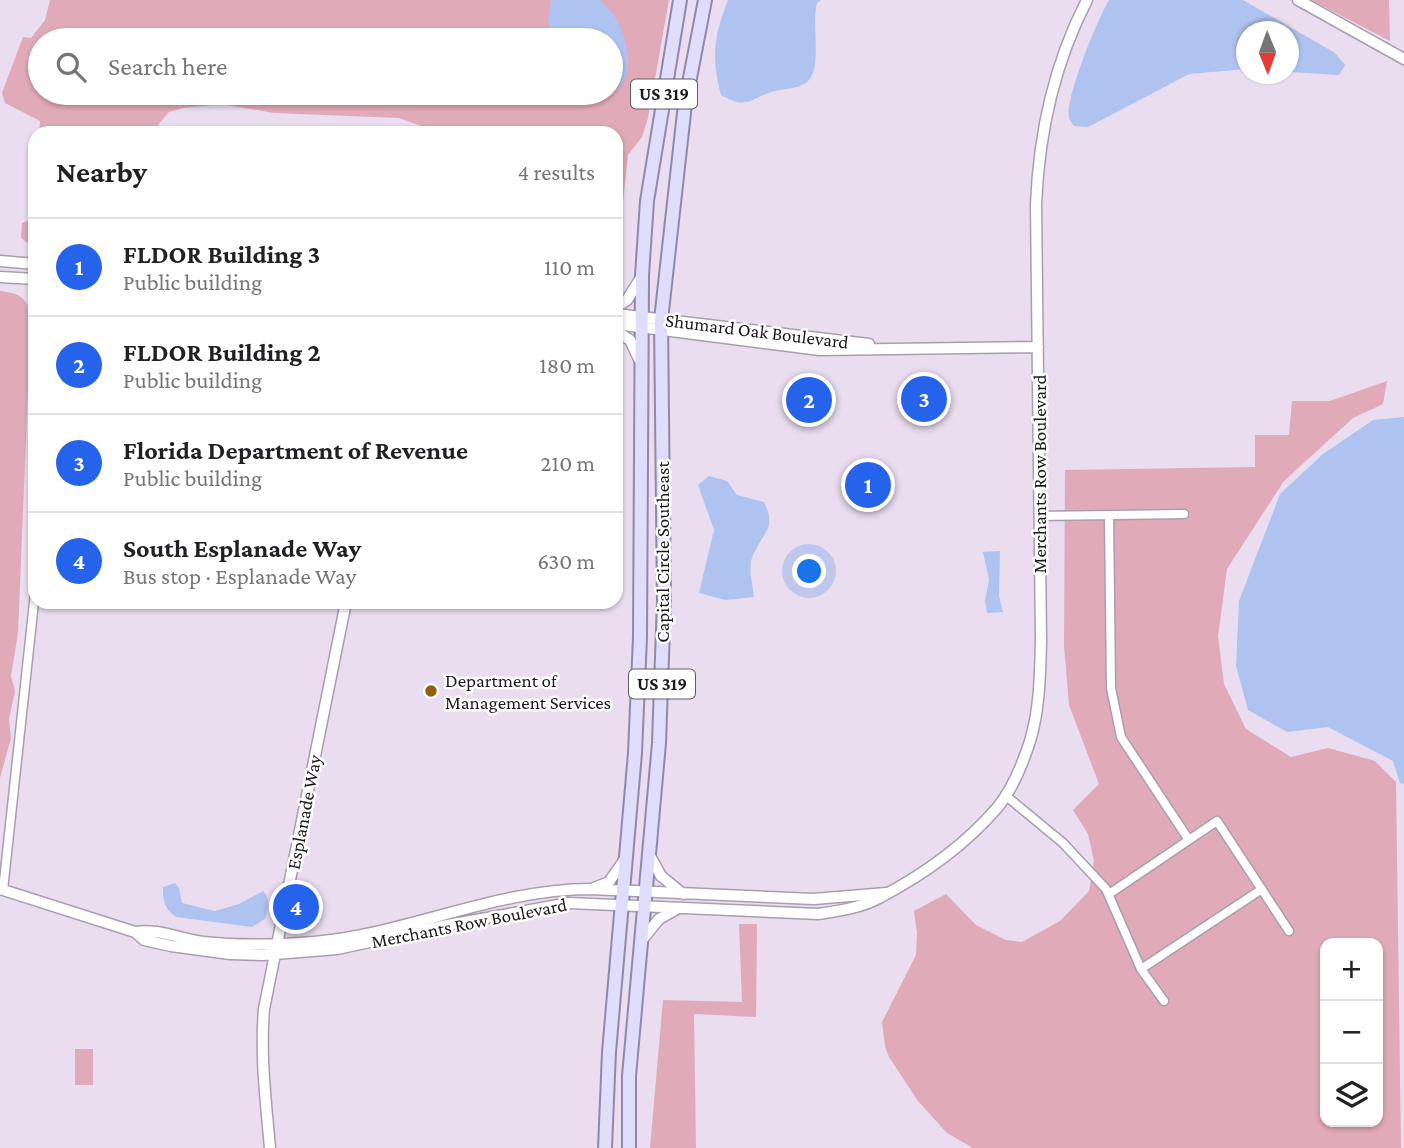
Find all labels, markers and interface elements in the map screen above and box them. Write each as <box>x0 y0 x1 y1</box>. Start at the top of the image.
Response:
north arrow <box>1236 21 1299 84</box>
search box <box>28 28 623 105</box>
icon: search <box>52 48 90 86</box>
text: Search here <box>108 52 227 81</box>
road number: US 319 <box>631 80 697 108</box>
text: Nearby <box>56 155 147 188</box>
text: 4 results <box>517 159 595 185</box>
text: FLDOR Building 3 <box>123 240 320 269</box>
text: 1 <box>75 254 83 280</box>
text: 110 m <box>544 254 595 280</box>
text: Public building <box>123 269 262 295</box>
street label: Shumard Oak Boulevard <box>664 309 850 353</box>
text: FLDOR Building 2 <box>123 338 321 367</box>
text: 2 <box>73 352 85 378</box>
text: 180 m <box>539 352 595 378</box>
text: Public building <box>123 367 262 393</box>
pin: 3 <box>901 373 947 425</box>
pin: 2 <box>786 374 832 426</box>
street label: Merchants Row Boulevard <box>1029 375 1050 573</box>
text: Florida Department of Revenue <box>123 436 468 465</box>
text: 3 <box>73 450 85 476</box>
text: 210 m <box>541 450 595 476</box>
pin: 1 <box>845 459 891 511</box>
street label: Capital Circle Southeast <box>652 461 673 643</box>
text: Public building <box>123 465 262 491</box>
text: South Esplanade Way <box>123 534 361 563</box>
text: 4 <box>73 548 85 574</box>
text: 630 m <box>537 548 595 574</box>
your location <box>792 554 826 588</box>
text: Bus stop · Esplanade Way <box>123 563 356 589</box>
place label: Department of Management Services <box>445 670 611 713</box>
road number: US 319 <box>629 670 695 698</box>
marker: Department of Management Services <box>423 683 439 699</box>
street label: Esplanade Way <box>283 753 325 871</box>
pin: 4 <box>273 881 319 933</box>
street label: Merchants Row Boulevard <box>369 894 569 952</box>
map controls <box>1320 938 1383 1127</box>
button: + <box>1320 938 1383 1001</box>
button: − <box>1320 1001 1383 1064</box>
button: layers <box>1320 1064 1383 1127</box>

